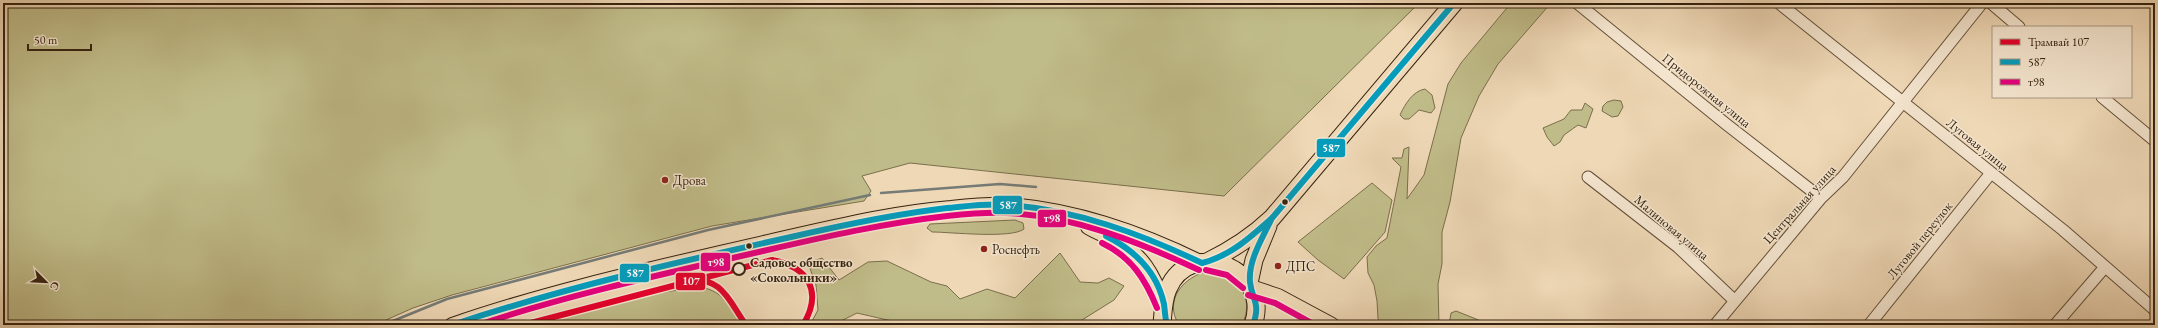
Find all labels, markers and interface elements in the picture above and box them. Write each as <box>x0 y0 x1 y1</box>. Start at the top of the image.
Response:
scale bar <box>28 26 91 52</box>
legend <box>1992 26 2132 98</box>
text: 50 m <box>34 32 58 48</box>
text: Трамвай 107 <box>2028 34 2089 50</box>
street label: Придорожная улица <box>1659 49 1755 132</box>
text: 587 <box>2028 54 2046 70</box>
text: т98 <box>2028 74 2045 90</box>
street label: Луговая улица <box>1943 114 2013 175</box>
line badge: 587 <box>1316 138 1346 158</box>
text: 587 <box>1322 141 1340 155</box>
street label: Центральная улица <box>1759 161 1840 248</box>
place label: Дрова <box>673 172 707 189</box>
marker: Дрова <box>660 175 670 185</box>
street label: Малиновая улица <box>1631 191 1713 264</box>
line badge: 587 <box>992 195 1023 215</box>
unlabelled marker <box>1280 197 1290 207</box>
street label: Луговой переулок <box>1883 197 1956 283</box>
text: 587 <box>999 198 1017 212</box>
line badge: т98 <box>1037 209 1067 228</box>
text: т98 <box>1044 211 1060 225</box>
unlabelled marker <box>744 241 754 251</box>
place label: Роснефть <box>992 241 1040 258</box>
marker: Роснефть <box>979 244 989 254</box>
line badge: т98 <box>700 252 731 272</box>
place label: Садовое общество «Сокольники» <box>750 254 853 286</box>
text: т98 <box>708 255 724 269</box>
place label: ДПС <box>1286 258 1315 275</box>
marker: ДПС <box>1273 261 1283 271</box>
north arrow <box>26 262 66 302</box>
marker: Садовое общество «Сокольники» <box>732 262 746 276</box>
line badge: 587 <box>619 263 650 283</box>
text: 587 <box>626 266 644 280</box>
line badge: 107 <box>675 272 706 291</box>
text: 107 <box>682 274 700 288</box>
text: С <box>47 280 63 293</box>

